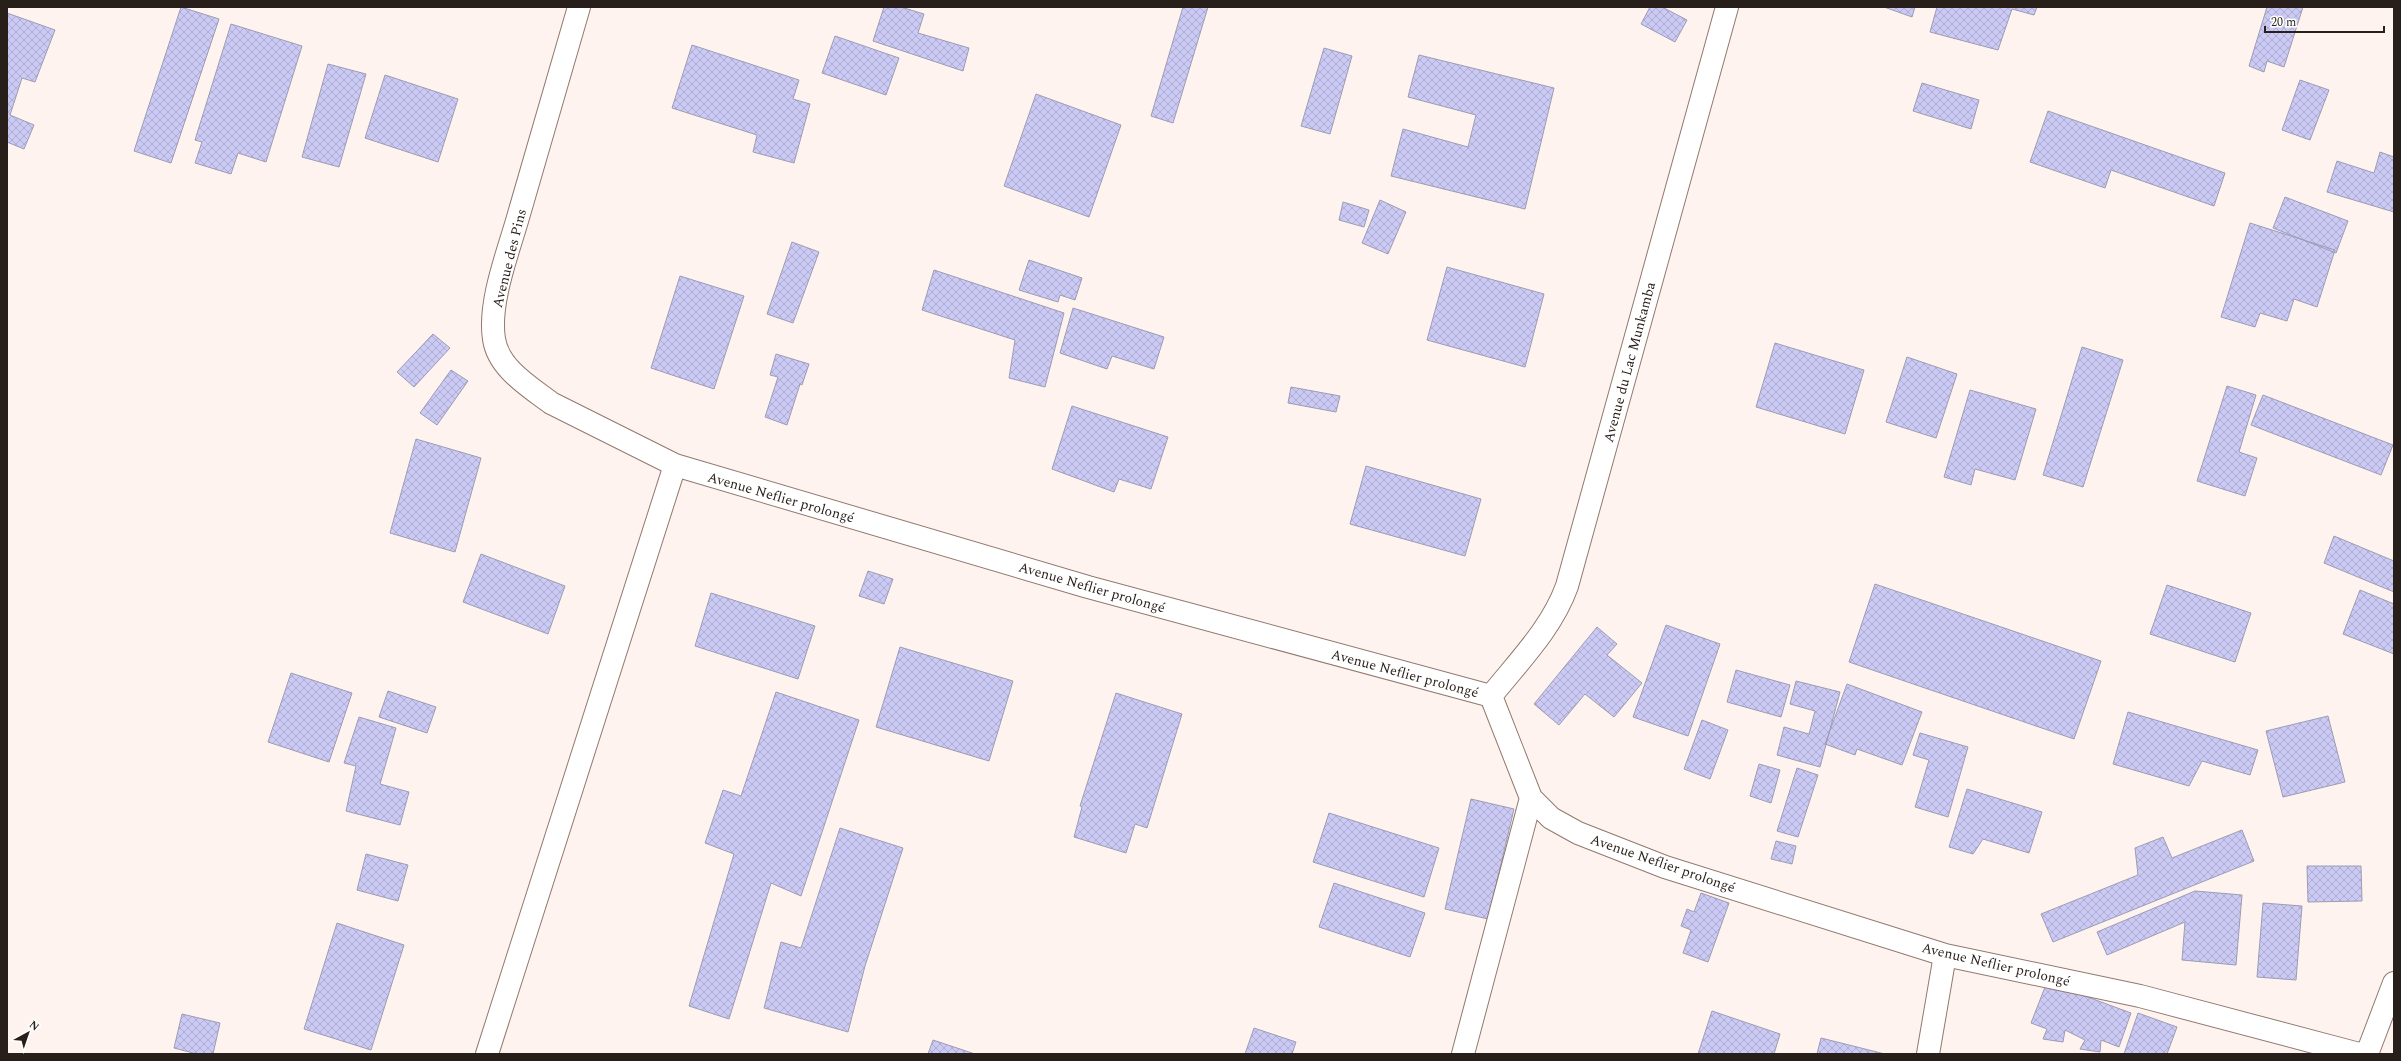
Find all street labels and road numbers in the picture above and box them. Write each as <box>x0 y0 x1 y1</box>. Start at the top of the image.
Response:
street label: Avenue des Pins <box>487 206 532 310</box>
street label: Avenue du Lac Munkamba <box>1598 279 1661 445</box>
street label: Avenue Neflier prolongé <box>705 466 857 529</box>
street label: Avenue Neflier prolongé <box>1016 556 1168 619</box>
street label: Avenue Neflier prolongé <box>1329 644 1481 703</box>
street label: Avenue Neflier prolongé <box>1588 829 1738 898</box>
street label: Avenue Neflier prolongé <box>1920 937 2072 992</box>

